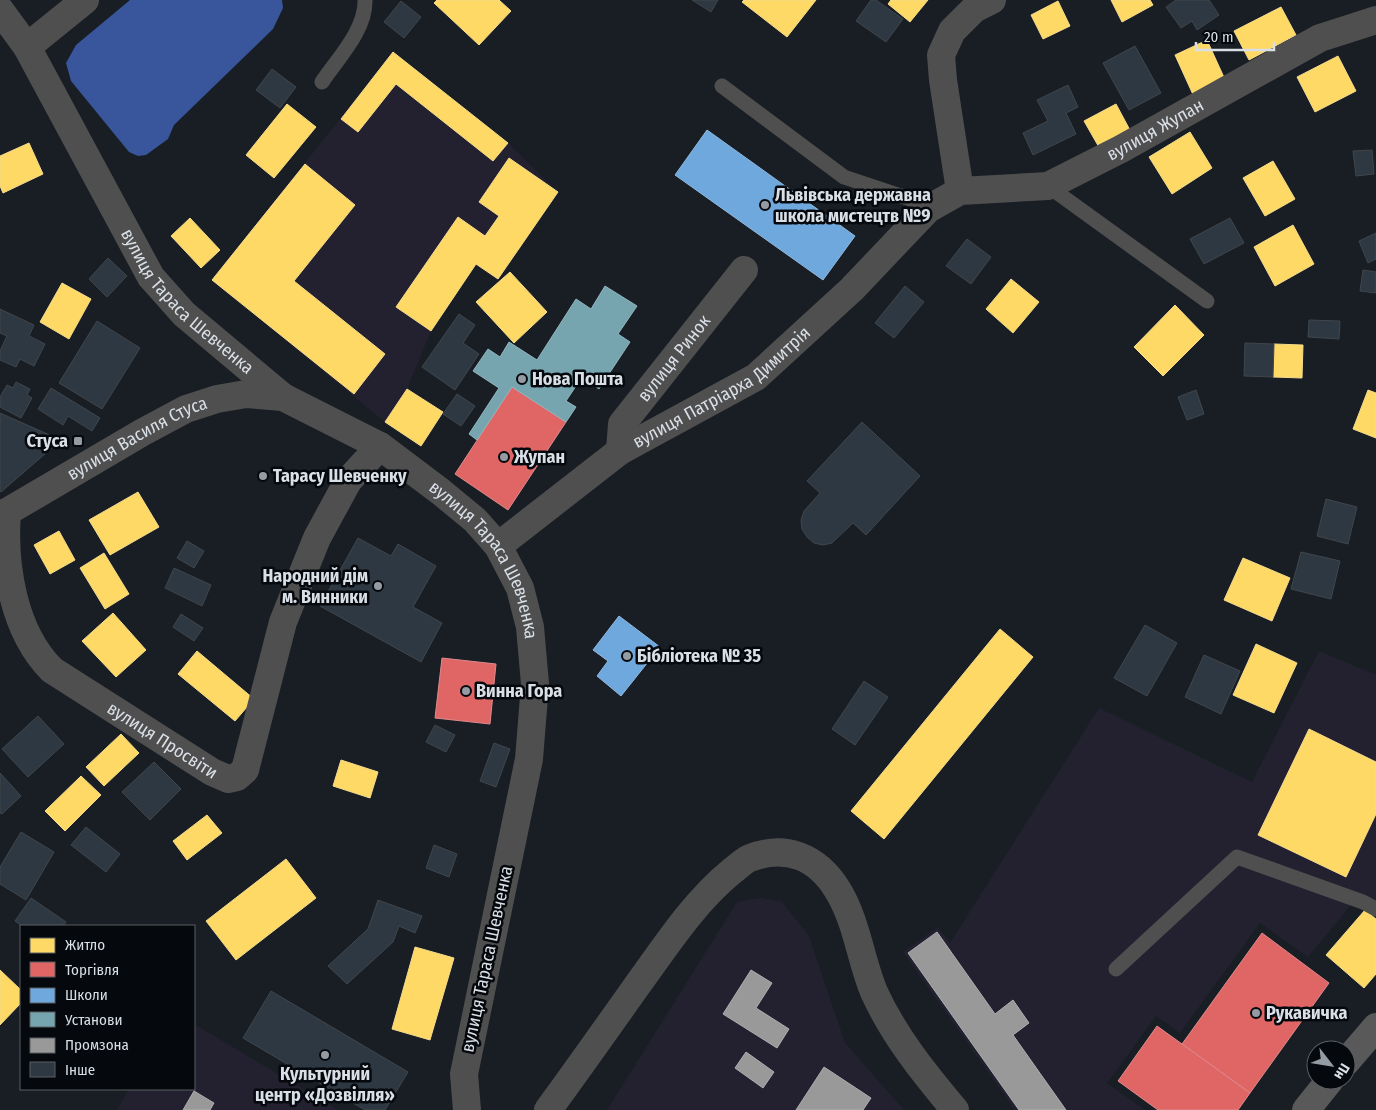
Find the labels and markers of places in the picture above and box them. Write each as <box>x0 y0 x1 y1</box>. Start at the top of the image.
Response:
place label: Львівська державна школа мистецтв №9 <box>775 184 931 227</box>
marker: Львівська державна школа мистецтв №9 <box>759 199 771 211</box>
place label: Нова Пошта <box>532 368 623 390</box>
marker: Нова Пошта <box>516 373 528 385</box>
place label: Стуса <box>27 430 68 452</box>
marker: Стуса <box>72 435 84 447</box>
place label: Жупан <box>513 446 565 468</box>
marker: Жупан <box>498 451 510 463</box>
place label: Тарасу Шевченку <box>273 465 407 487</box>
marker: Тарасу Шевченку <box>257 470 269 482</box>
place label: Народний дім м. Винники <box>262 565 368 608</box>
marker: Народний дім м. Винники <box>372 580 384 592</box>
place label: Бібліотека № 35 <box>637 645 761 667</box>
marker: Бібліотека № 35 <box>621 650 633 662</box>
place label: Винна Гора <box>476 680 562 702</box>
marker: Винна Гора <box>460 685 472 697</box>
place label: Рукавичка <box>1266 1002 1347 1024</box>
marker: Рукавичка <box>1250 1007 1262 1019</box>
marker: Культурний центр «Дозвілля» <box>319 1049 331 1061</box>
place label: Культурний центр «Дозвілля» <box>255 1063 395 1106</box>

